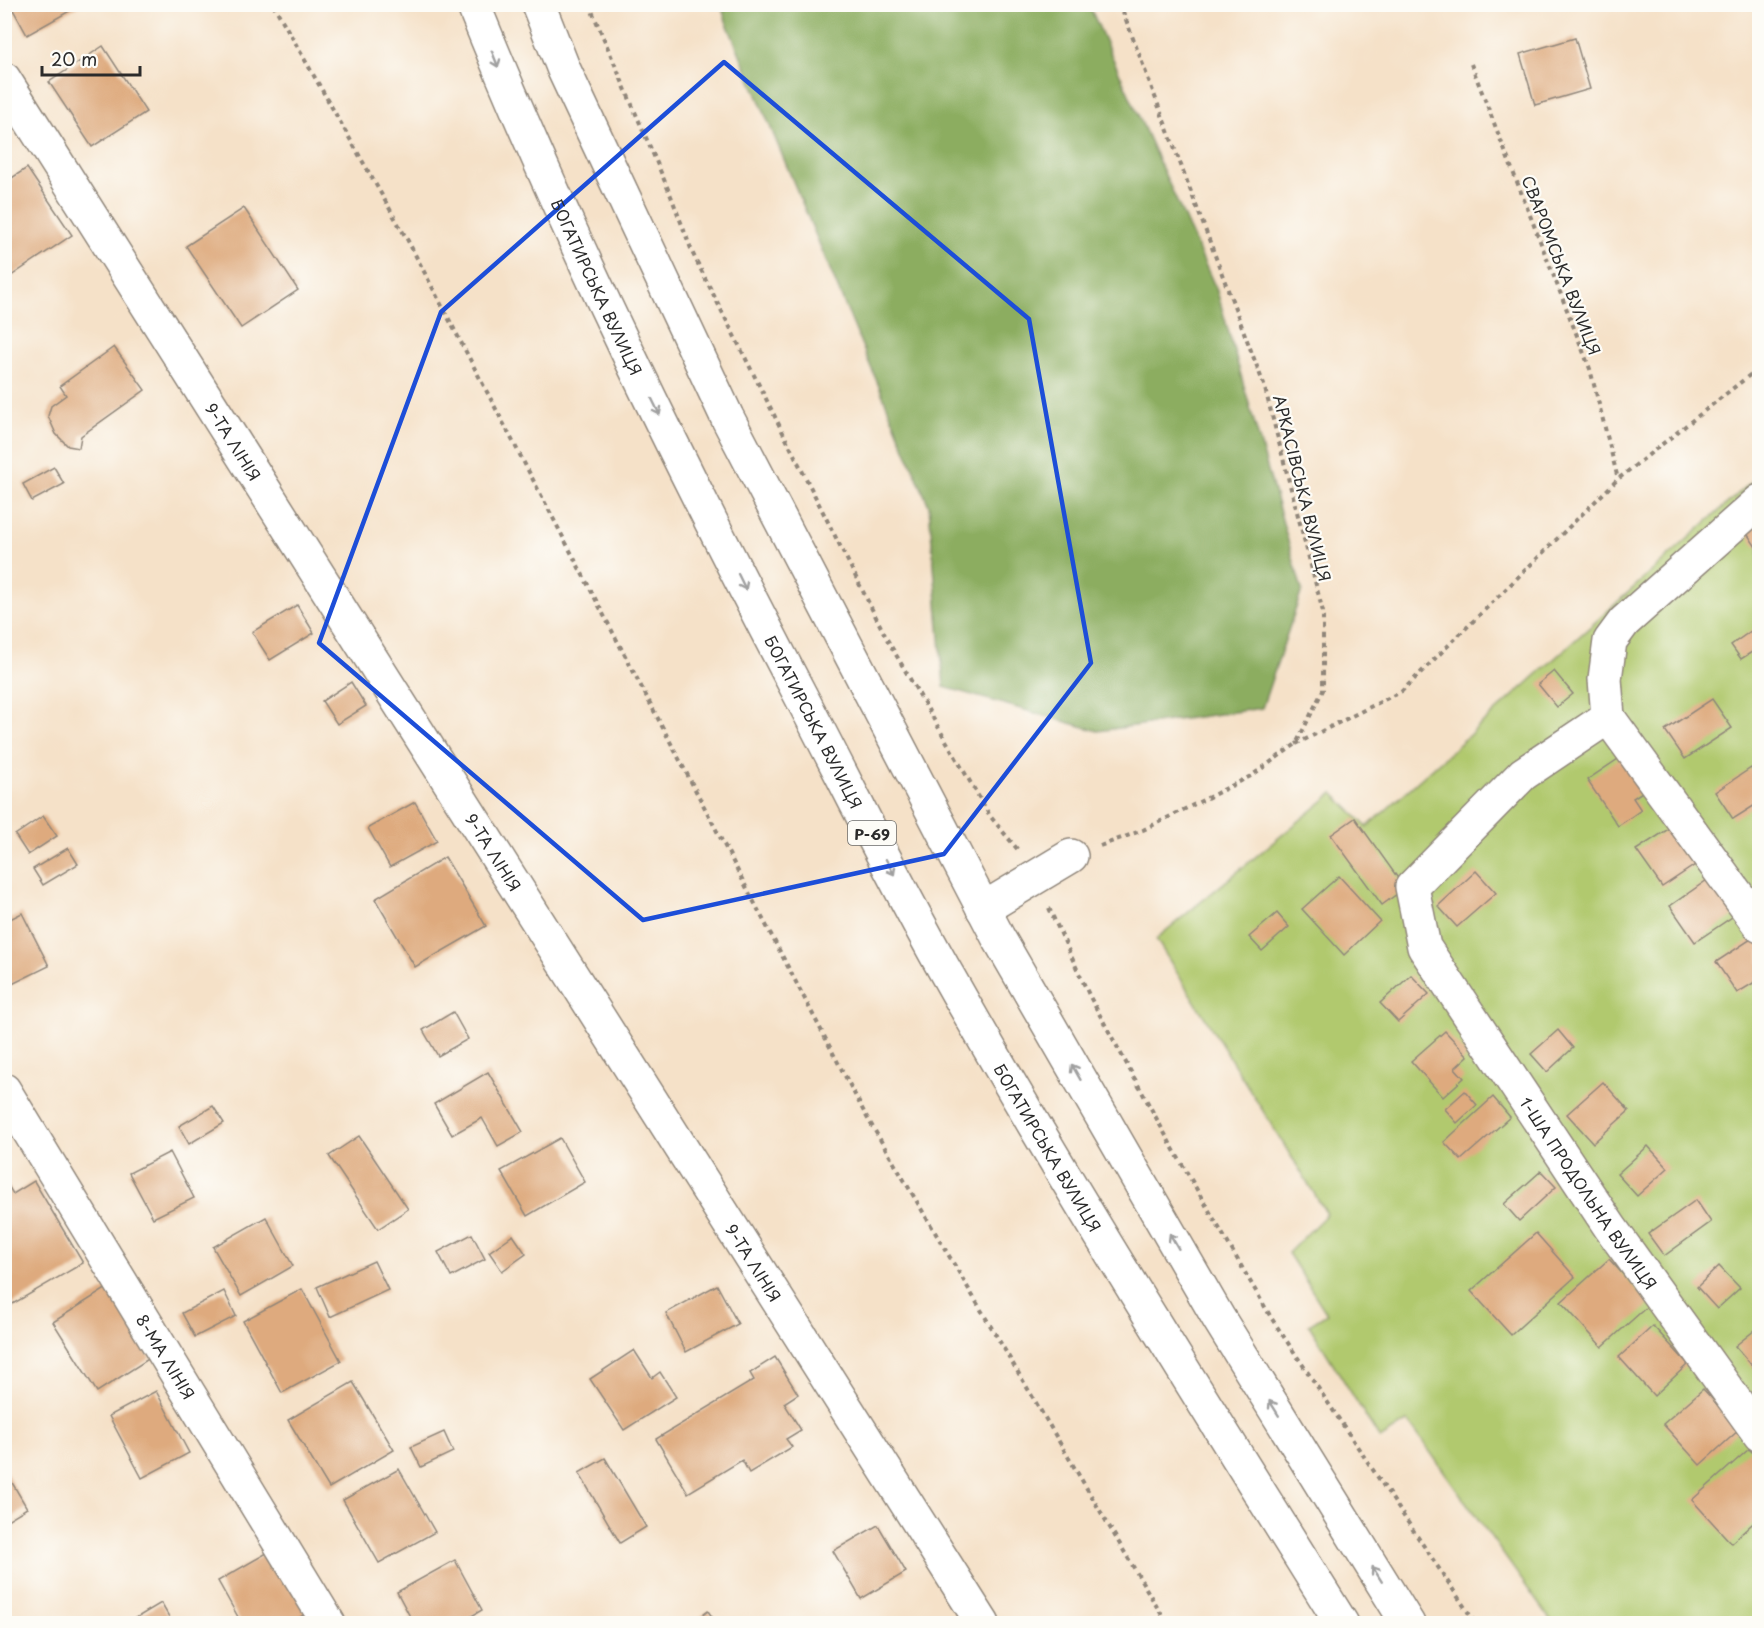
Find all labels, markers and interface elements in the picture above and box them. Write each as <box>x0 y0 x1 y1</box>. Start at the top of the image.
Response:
scale bar <box>42 39 140 77</box>
text: 20 m <box>51 45 97 72</box>
one-way arrow <box>490 49 501 67</box>
street label: СВАРОМСЬКА ВУЛИЦЯ <box>1517 172 1607 358</box>
street label: БОГАТИРСЬКА ВУЛИЦЯ <box>546 195 649 379</box>
street label: АРКАСІВСЬКА ВУЛИЦЯ <box>1268 392 1338 584</box>
street label: 9-ТА ЛІНІЯ <box>200 398 267 485</box>
one-way arrow <box>650 398 662 416</box>
one-way arrow <box>736 573 748 591</box>
street label: БОГАТИРСЬКА ВУЛИЦЯ <box>759 631 869 812</box>
street label: 9-ТА ЛІНІЯ <box>460 808 527 896</box>
road number: Р-69 <box>848 821 896 845</box>
one-way arrow <box>885 857 896 875</box>
street label: БОГАТИРСЬКА ВУЛИЦЯ <box>989 1059 1108 1236</box>
one-way arrow <box>1070 1064 1082 1081</box>
street label: 1-ША ПРОДОЛЬНА ВУЛИЦЯ <box>1515 1092 1663 1294</box>
street label: 9-ТА ЛІНІЯ <box>720 1219 788 1306</box>
one-way arrow <box>1167 1233 1179 1250</box>
street label: 8-МА ЛІНІЯ <box>131 1309 201 1404</box>
one-way arrow <box>1268 1400 1280 1417</box>
one-way arrow <box>1371 1566 1383 1583</box>

